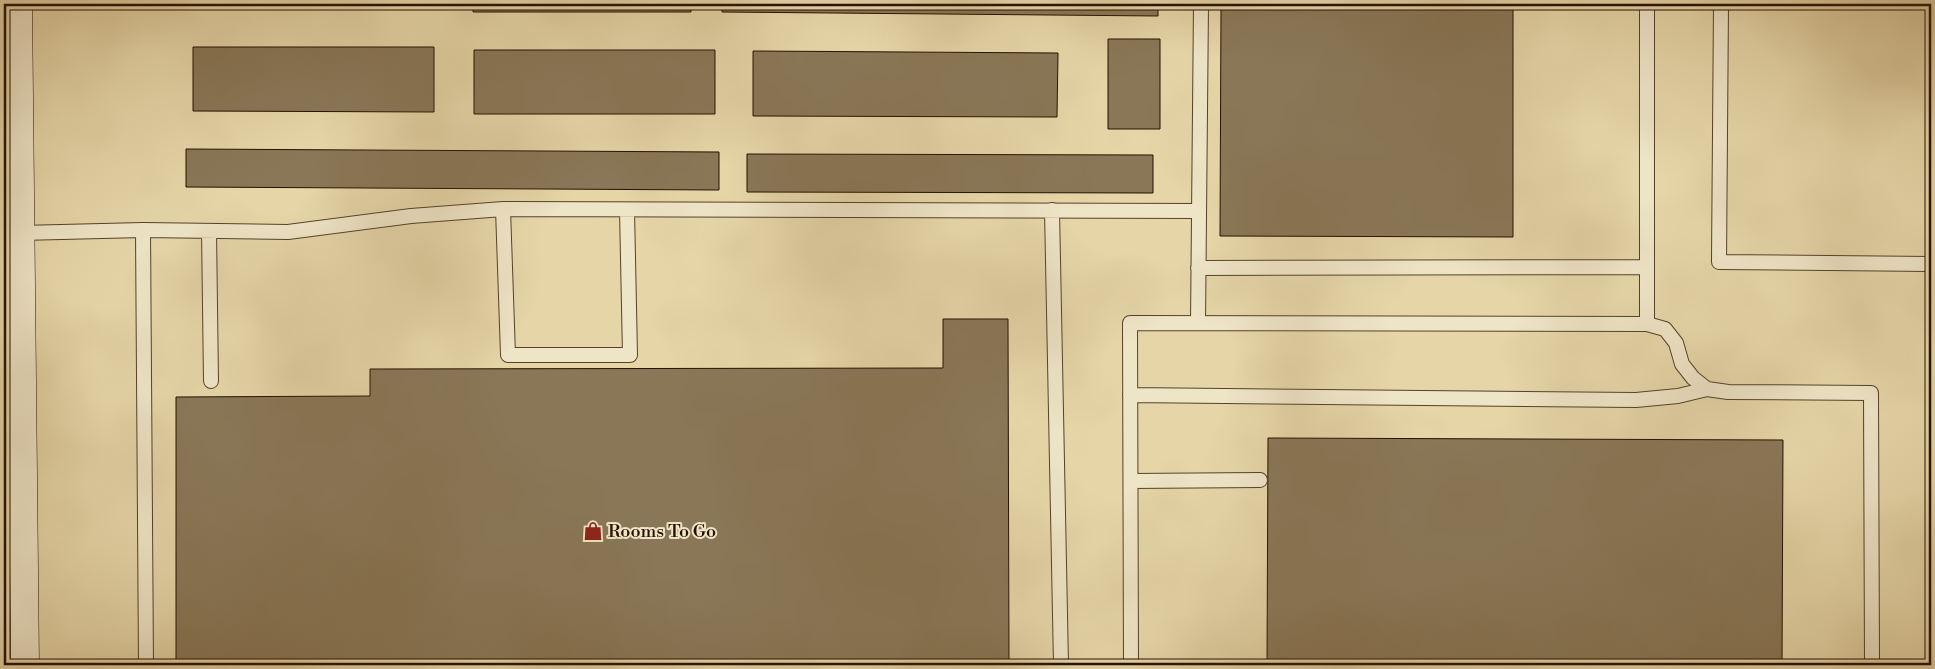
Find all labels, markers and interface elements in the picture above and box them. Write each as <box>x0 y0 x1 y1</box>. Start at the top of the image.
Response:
shop icon: Rooms To Go <box>582 520 604 542</box>
place label: Rooms To Go <box>608 520 716 543</box>

